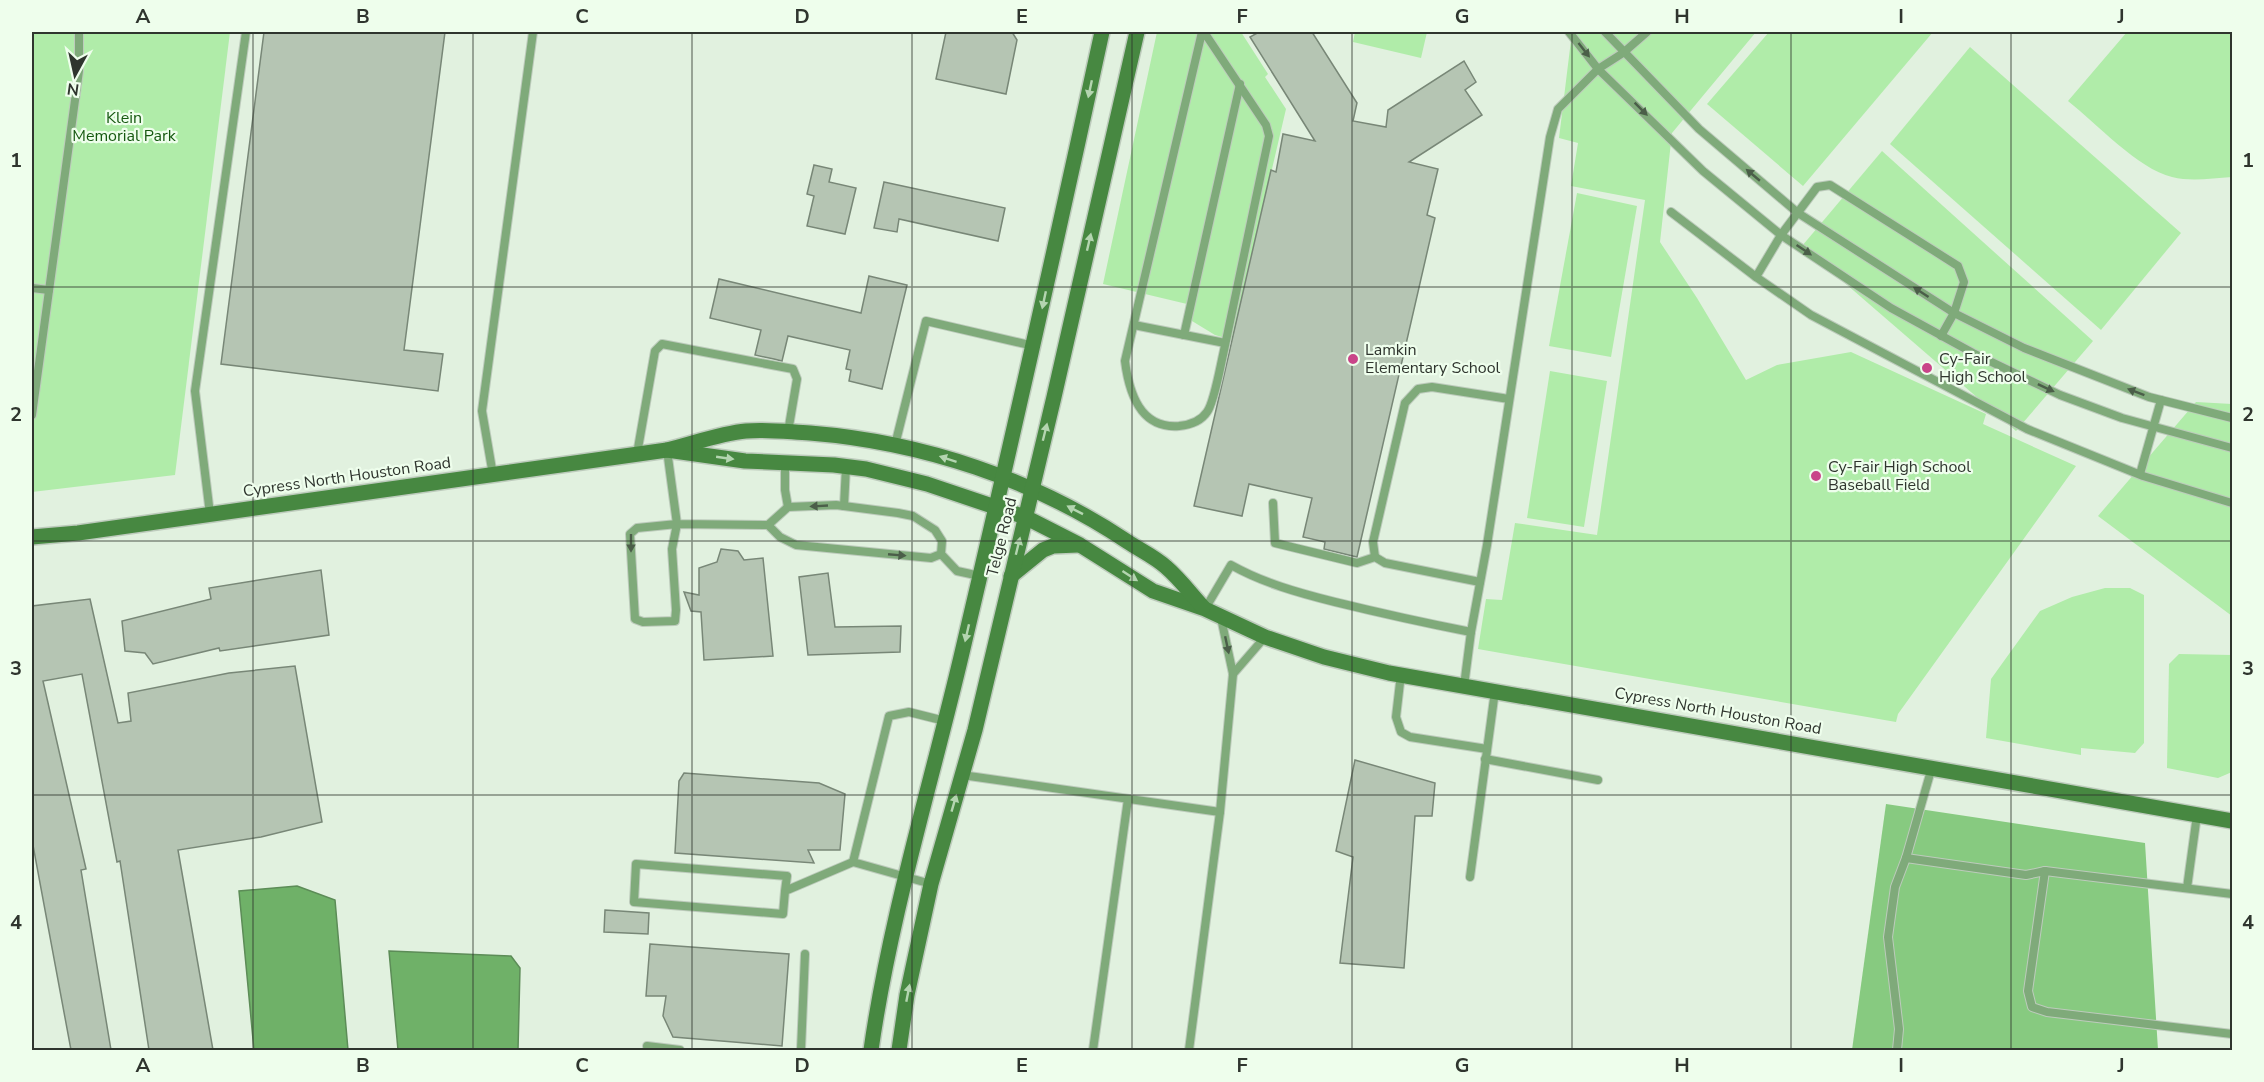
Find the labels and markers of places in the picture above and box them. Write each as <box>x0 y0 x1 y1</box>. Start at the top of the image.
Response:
place label: Lamkin Elementary School <box>1365 339 1501 379</box>
place label: Cy-Fair High School <box>1939 348 2027 388</box>
marker: Lamkin Elementary School <box>1346 352 1360 366</box>
marker: Cy-Fair High School <box>1920 361 1934 375</box>
place label: Cy-Fair High School Baseball Field <box>1828 456 1971 496</box>
marker: Cy-Fair High School Baseball Field <box>1809 469 1823 483</box>

